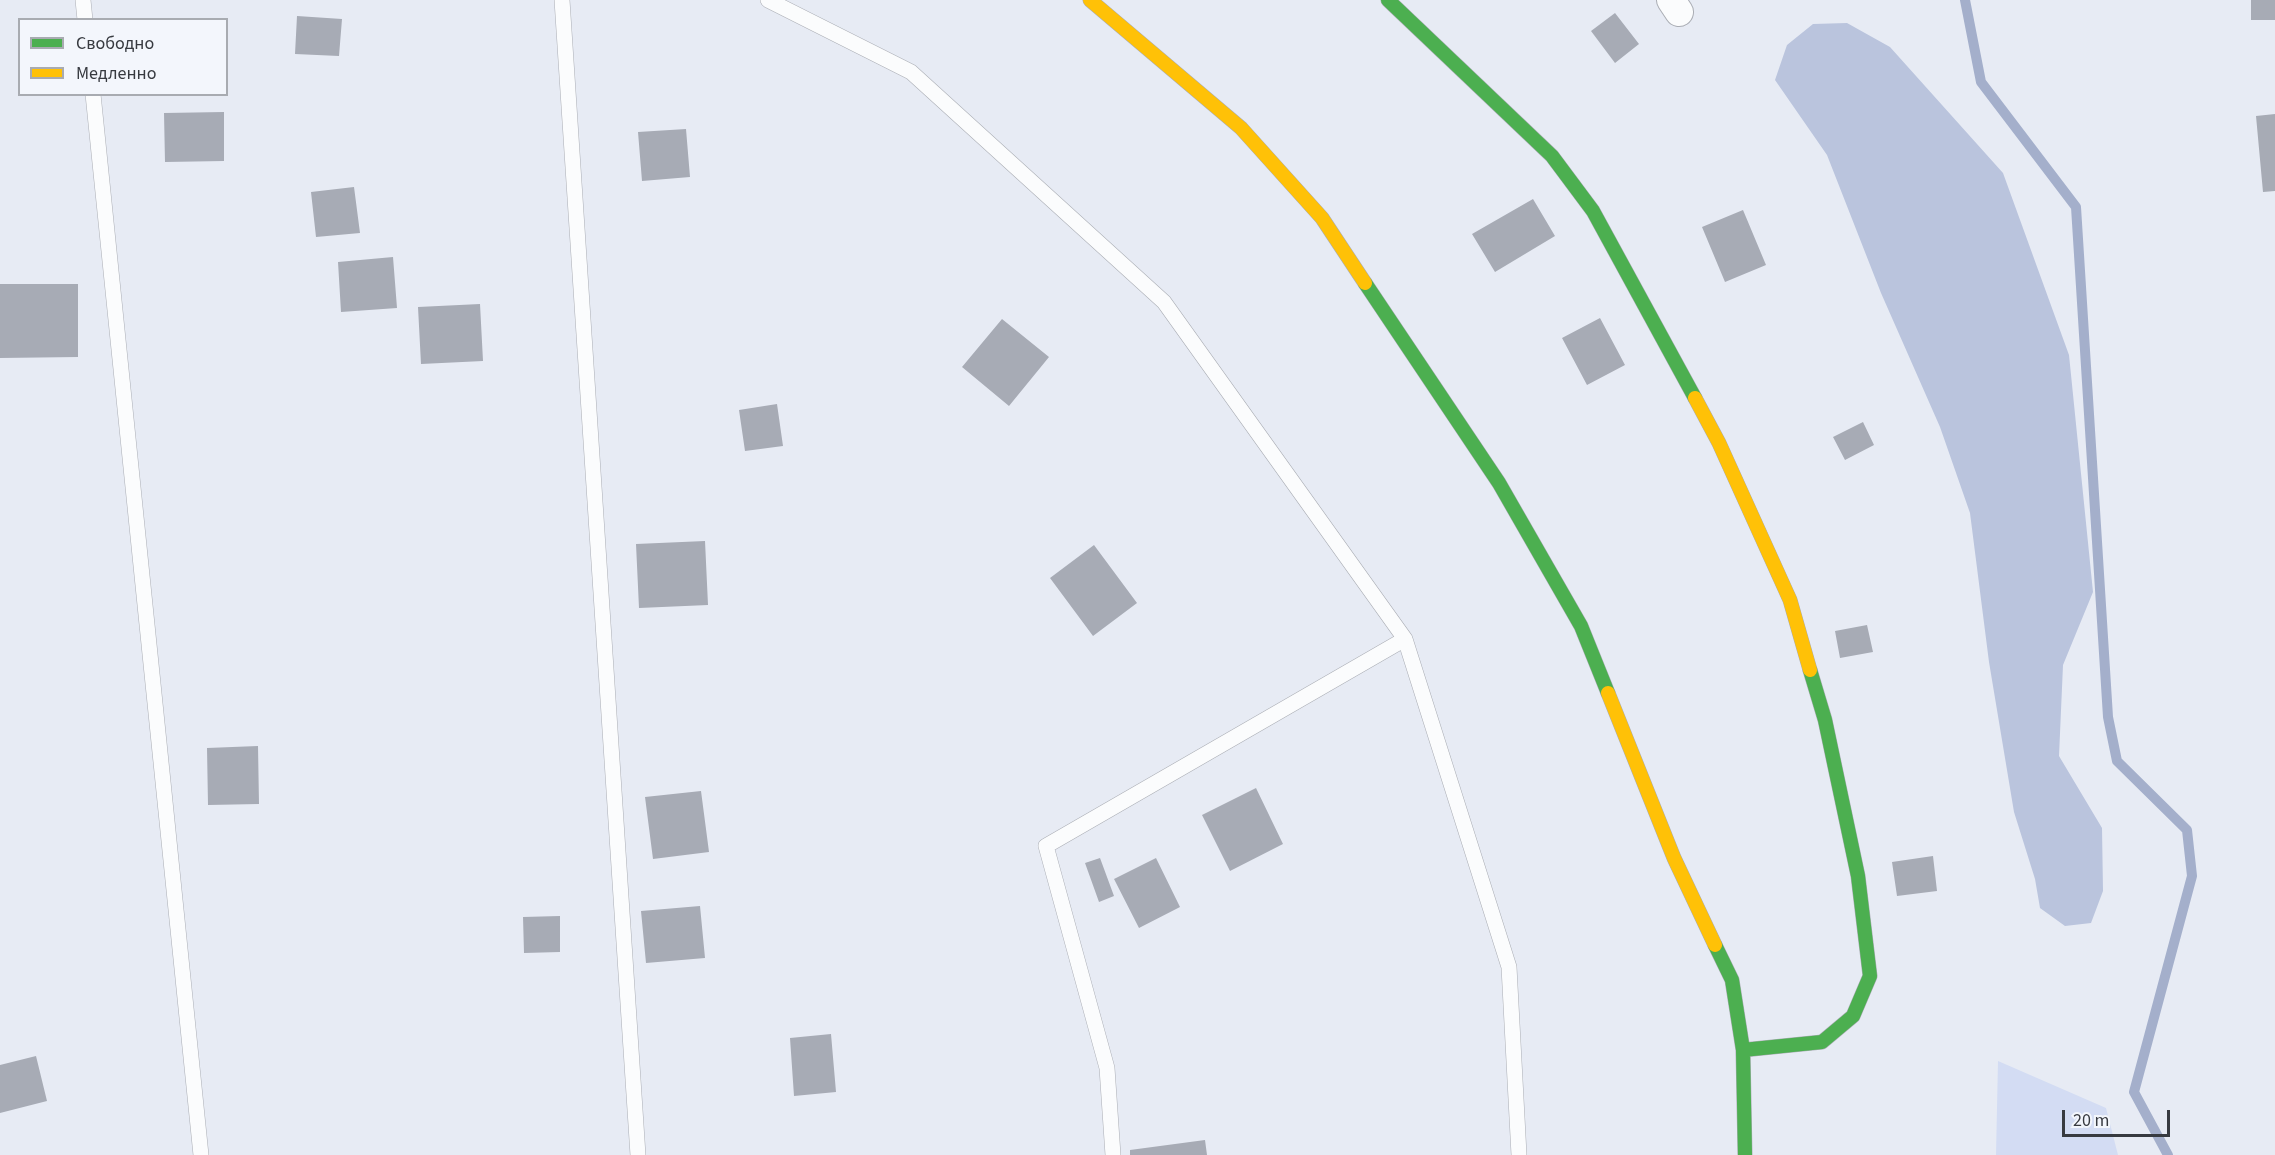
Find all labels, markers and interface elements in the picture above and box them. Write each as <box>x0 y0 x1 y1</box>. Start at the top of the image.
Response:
legend <box>18 18 228 96</box>
text: Свободно <box>76 31 154 56</box>
text: Медленно <box>76 61 156 86</box>
scale bar <box>2065 1098 2173 1136</box>
text: 20 m <box>2073 1108 2109 1133</box>

